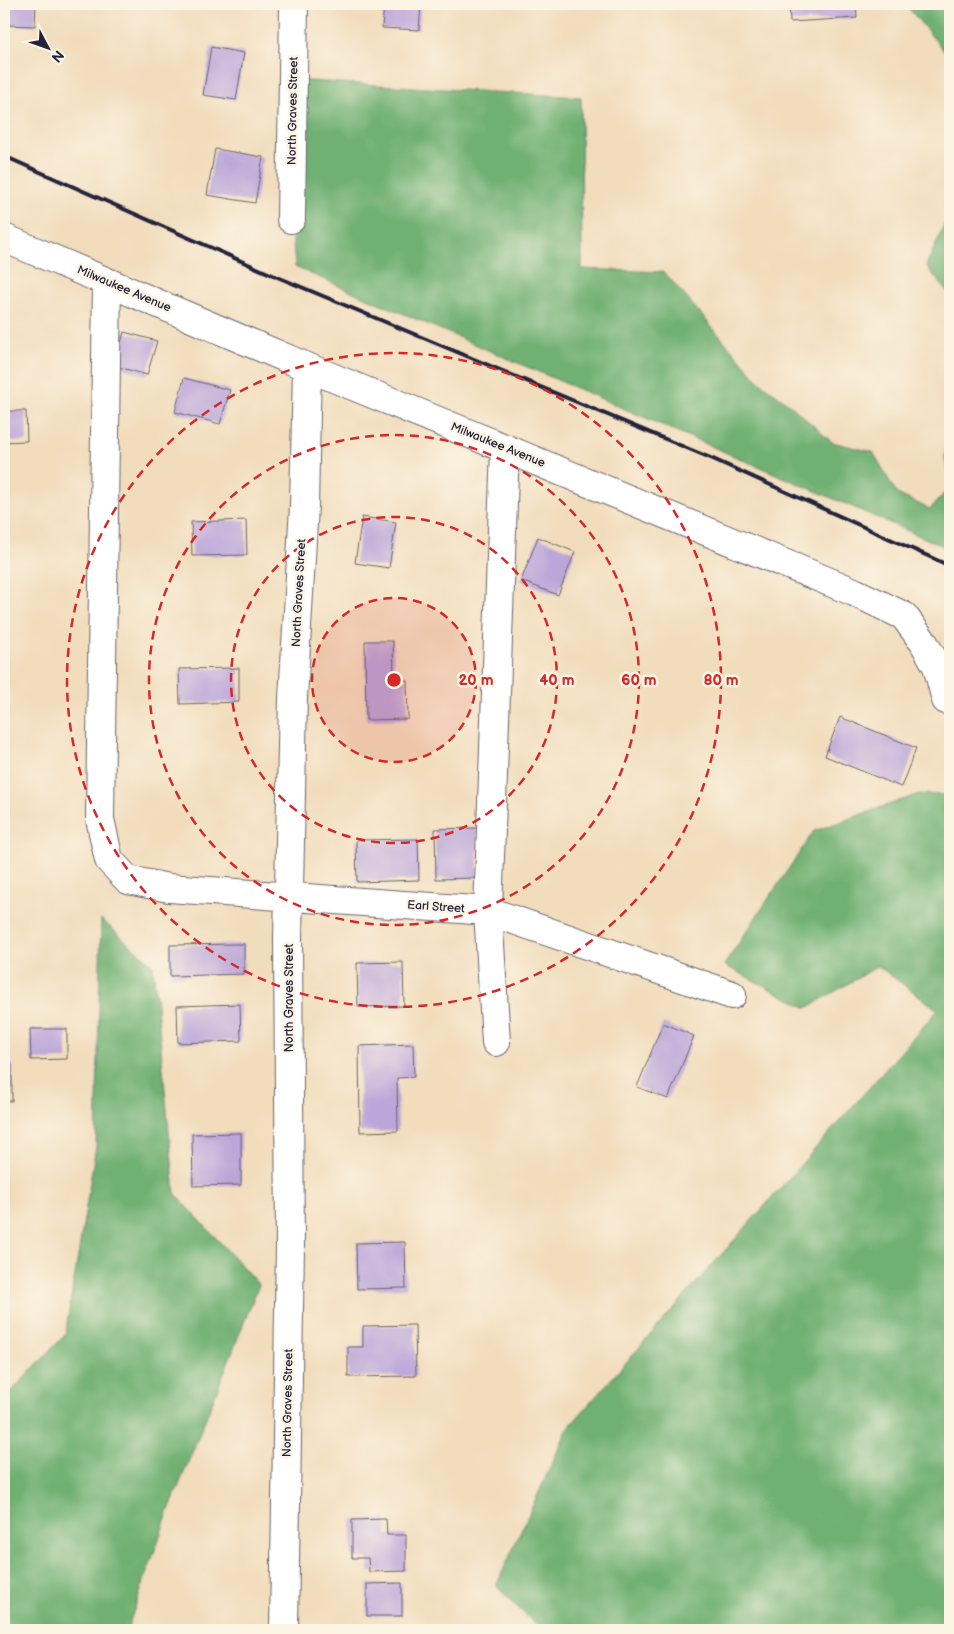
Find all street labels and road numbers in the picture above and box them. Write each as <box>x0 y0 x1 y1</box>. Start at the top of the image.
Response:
street label: North Graves Street <box>285 56 301 165</box>
street label: Milwaukee Avenue <box>75 262 173 316</box>
street label: Milwaukee Avenue <box>448 419 548 471</box>
street label: North Graves Street <box>289 538 309 648</box>
street label: Earl Street <box>407 898 466 917</box>
street label: North Graves Street <box>282 943 297 1052</box>
street label: North Graves Street <box>280 1348 296 1457</box>

